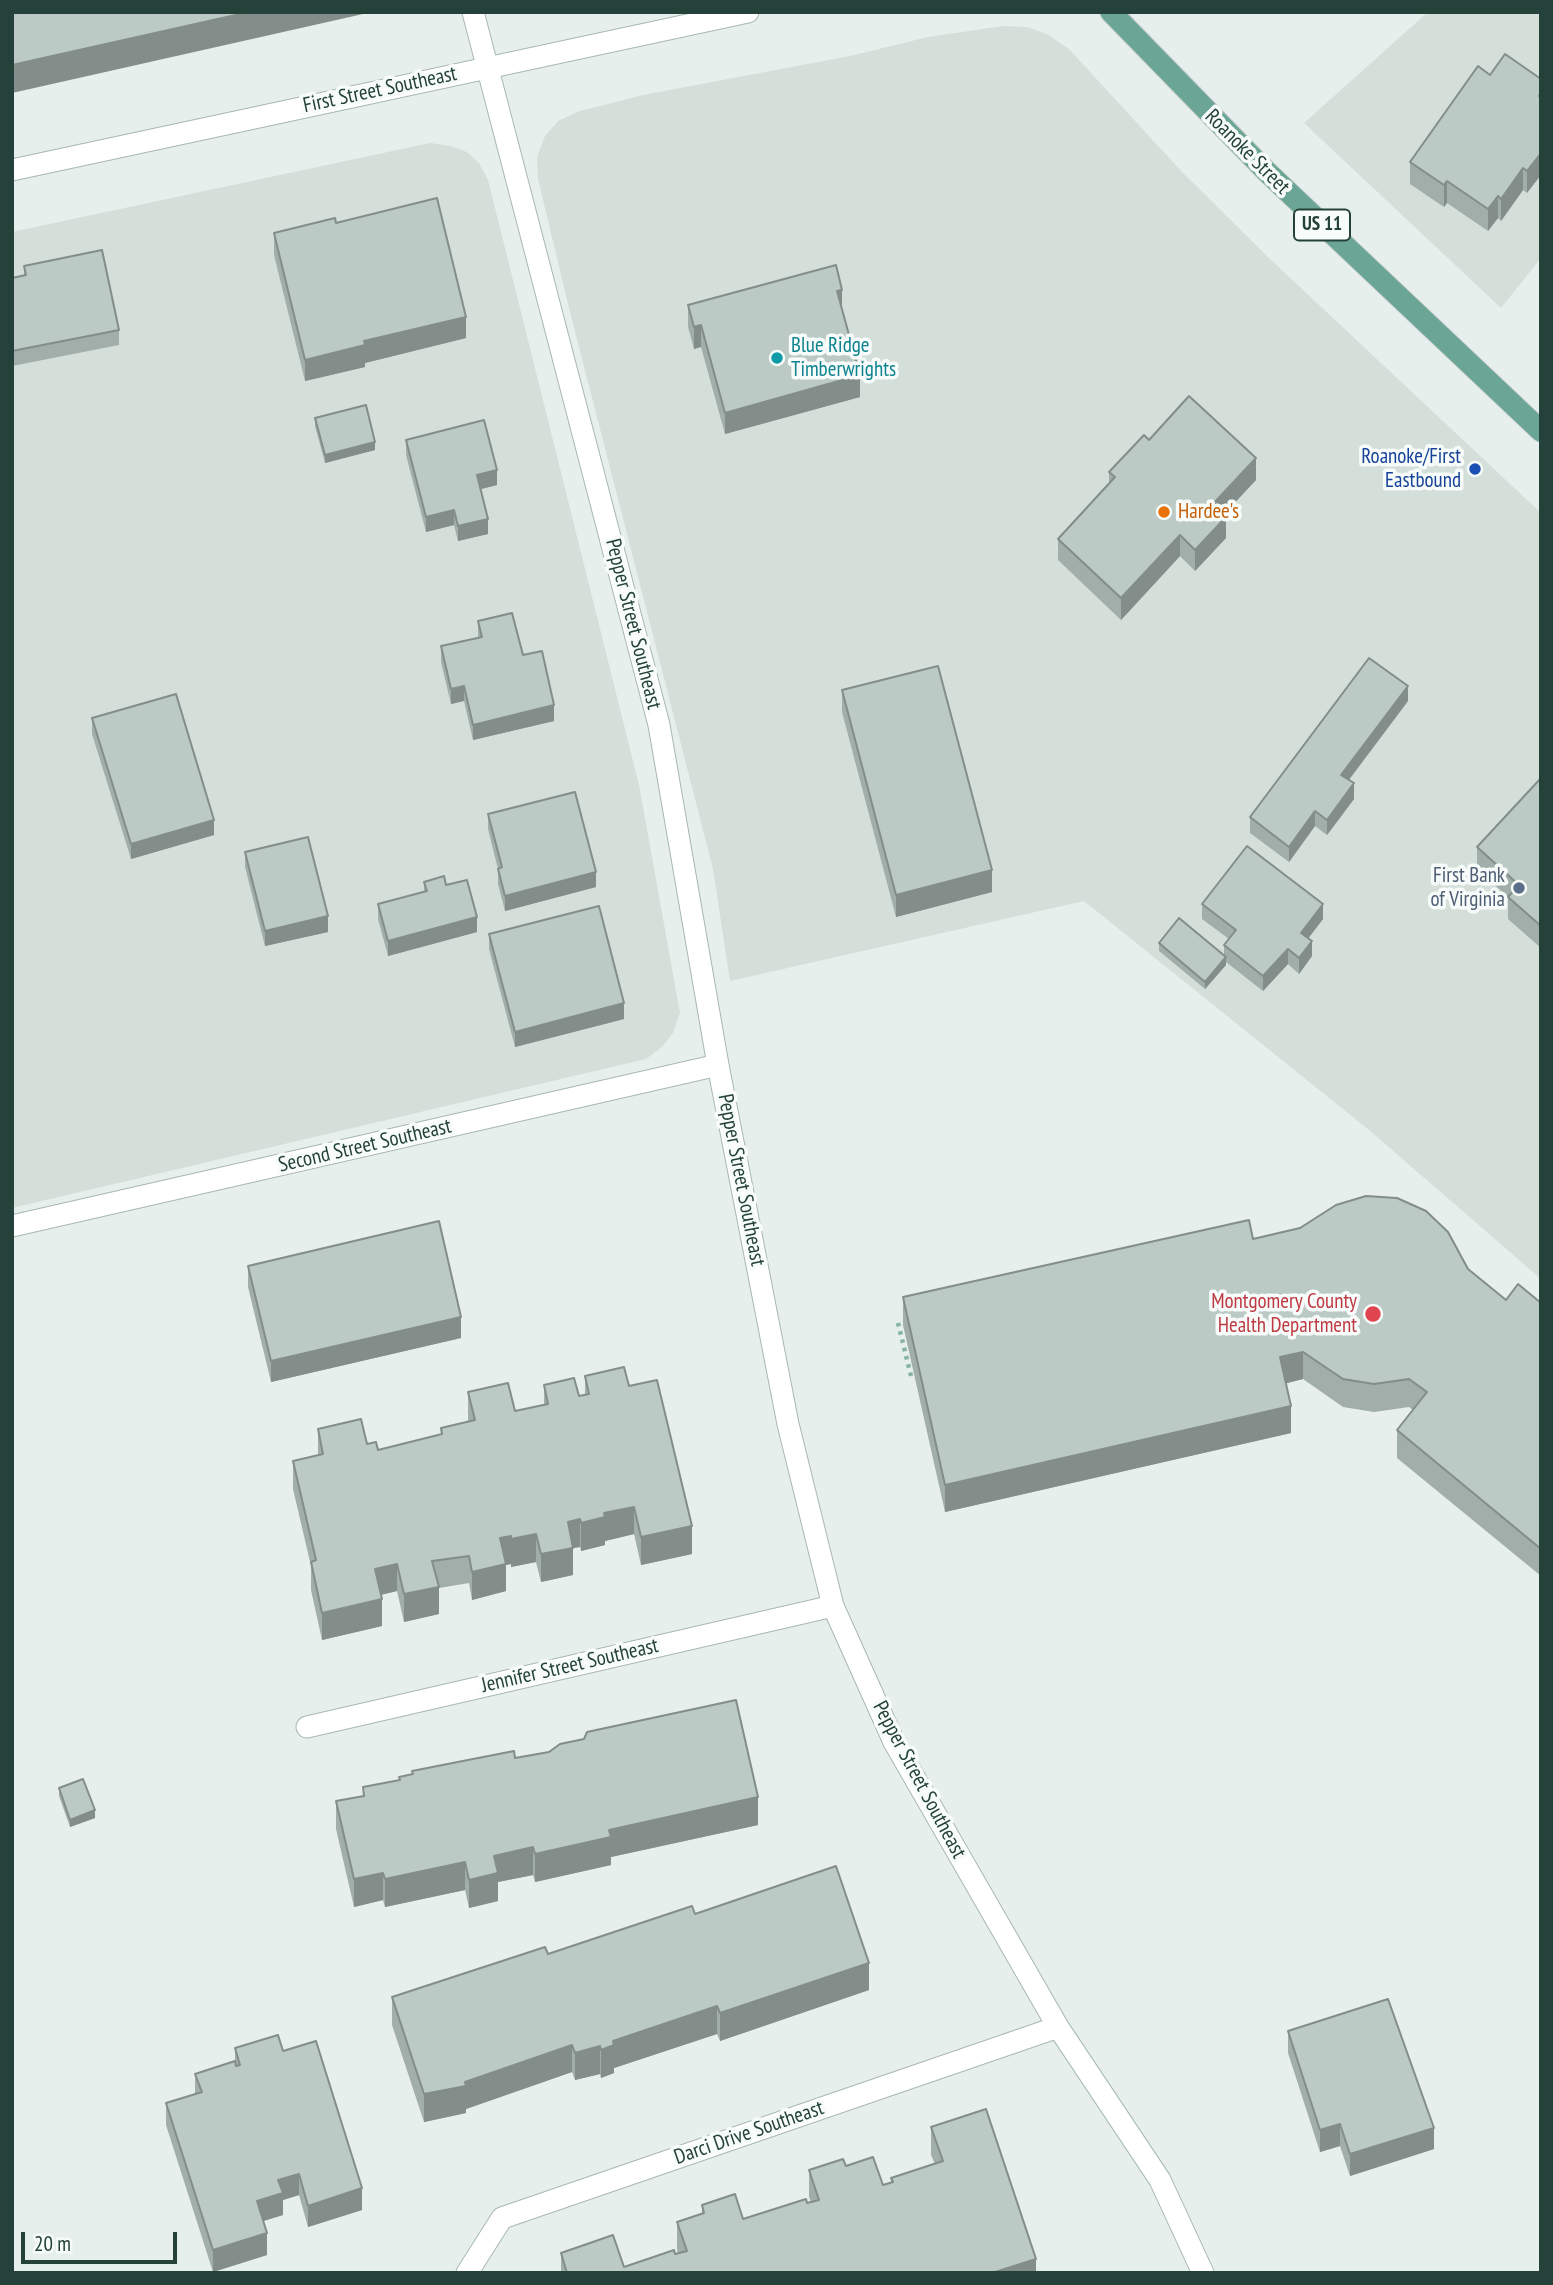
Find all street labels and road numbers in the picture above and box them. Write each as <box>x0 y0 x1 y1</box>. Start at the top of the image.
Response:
street label: First Street Southeast <box>301 61 459 119</box>
street label: Roanoke Street <box>1199 104 1295 200</box>
road number: US 11 <box>1294 210 1350 241</box>
street label: Pepper Street Southeast <box>600 536 666 712</box>
street label: Pepper Street Southeast <box>712 1092 770 1268</box>
street label: Second Street Southeast <box>276 1114 454 1178</box>
street label: Jennifer Street Southeast <box>479 1633 661 1699</box>
street label: Pepper Street Southeast <box>867 1697 971 1863</box>
street label: Darci Drive Southeast <box>671 2096 827 2170</box>

